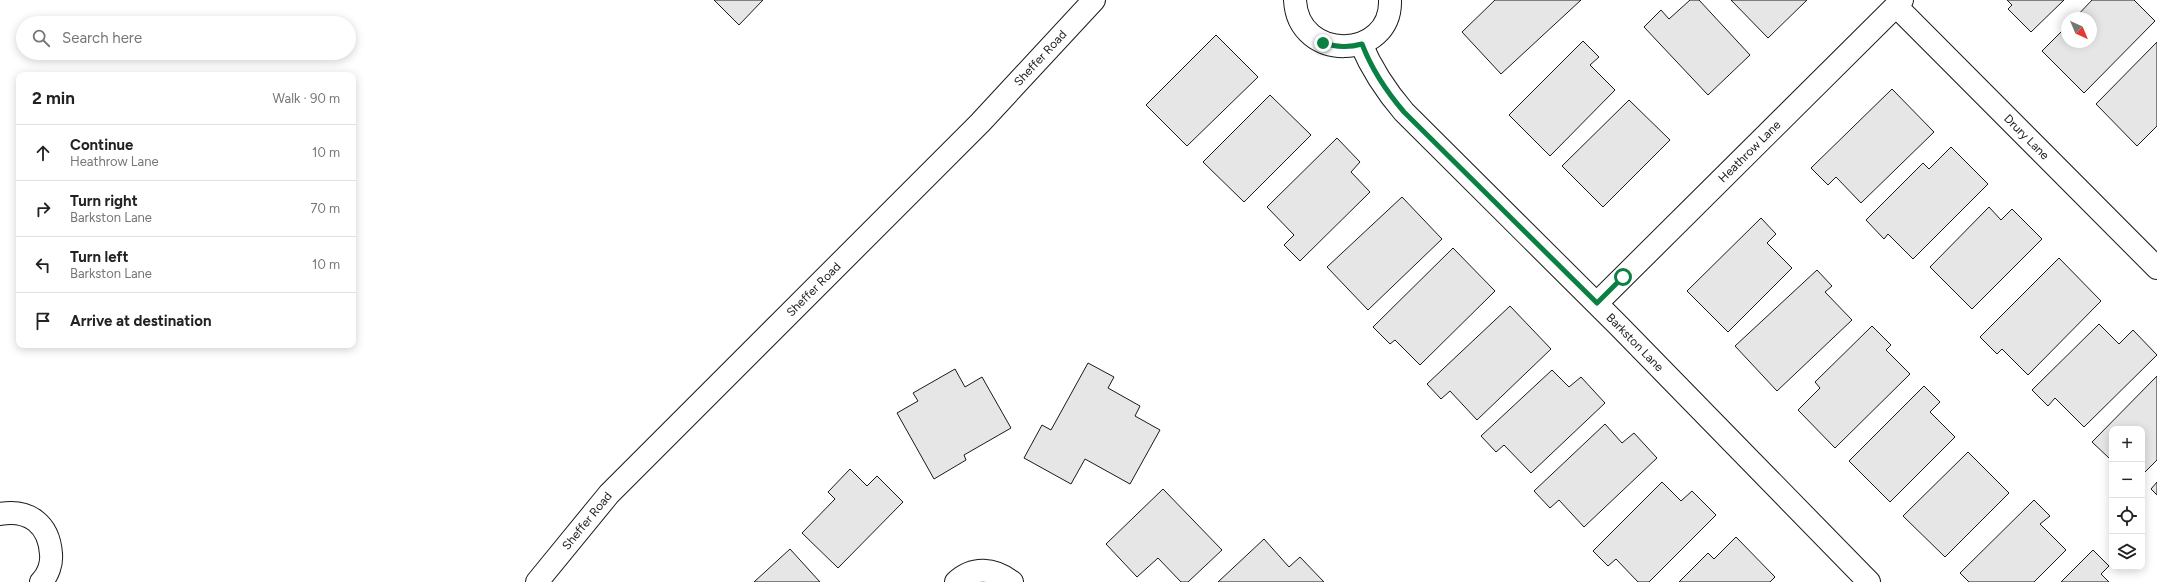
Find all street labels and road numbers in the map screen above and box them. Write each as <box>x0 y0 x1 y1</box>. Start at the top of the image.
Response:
street label: Sheffer Road <box>1011 27 1069 89</box>
street label: Drury Lane <box>2001 112 2052 163</box>
street label: Heathrow Lane <box>1716 117 1784 185</box>
street label: Sheffer Road <box>784 259 844 319</box>
street label: Barkston Lane <box>1603 310 1667 375</box>
street label: Sheffer Road <box>559 489 615 553</box>

